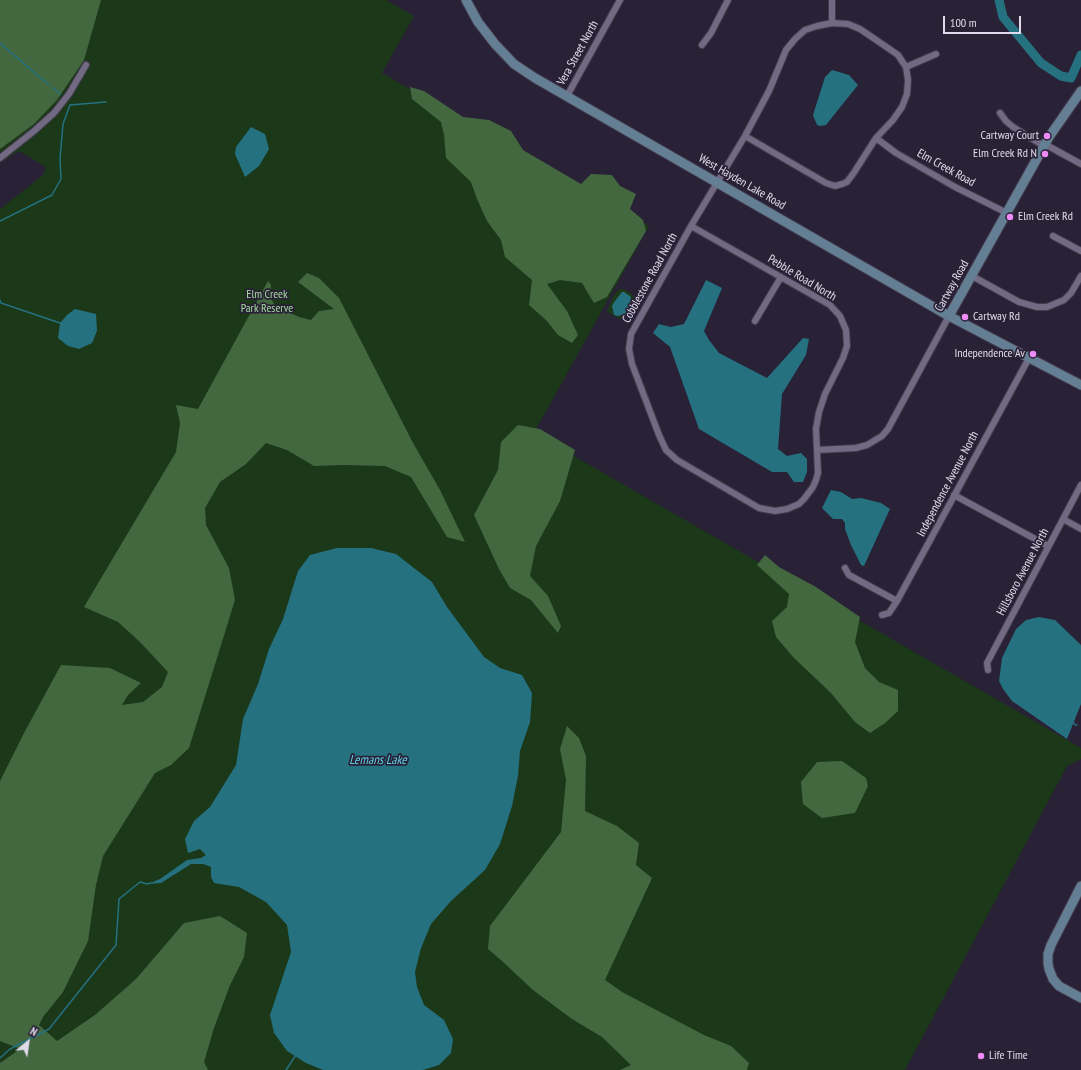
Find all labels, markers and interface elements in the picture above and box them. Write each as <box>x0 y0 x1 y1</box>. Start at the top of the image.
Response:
scale bar <box>945 8 1023 34</box>
text: 100 m <box>950 15 977 30</box>
street label: Vera Street North <box>554 18 602 88</box>
place label: Cartway Court <box>981 129 1039 143</box>
marker: Cartway Court <box>1042 131 1052 141</box>
street label: Elm Creek Road <box>914 146 978 190</box>
place label: Elm Creek Rd N <box>973 147 1037 161</box>
marker: Elm Creek Rd N <box>1040 149 1050 159</box>
street label: West Hayden Lake Road <box>696 151 788 213</box>
place label: Elm Creek Rd <box>1018 210 1073 224</box>
marker: Elm Creek Rd <box>1005 212 1015 222</box>
street label: Cobblestone Road North <box>619 231 681 325</box>
street label: Pebble Road North <box>765 252 839 304</box>
street label: Cartway Road <box>932 258 972 314</box>
park label: Elm Creek Park Reserve <box>241 288 293 316</box>
place label: Cartway Rd <box>973 310 1020 324</box>
marker: Cartway Rd <box>960 312 970 322</box>
place label: Independence Av <box>954 347 1025 361</box>
marker: Independence Av <box>1028 349 1038 359</box>
street label: Independence Avenue North <box>914 429 982 539</box>
street label: Hillsboro Avenue North <box>994 526 1052 618</box>
water label: Lemans Lake <box>349 752 407 768</box>
north arrow <box>8 1022 48 1062</box>
text: N <box>28 1024 40 1039</box>
place label: Life Time <box>989 1049 1028 1063</box>
marker: Life Time <box>976 1051 986 1061</box>

